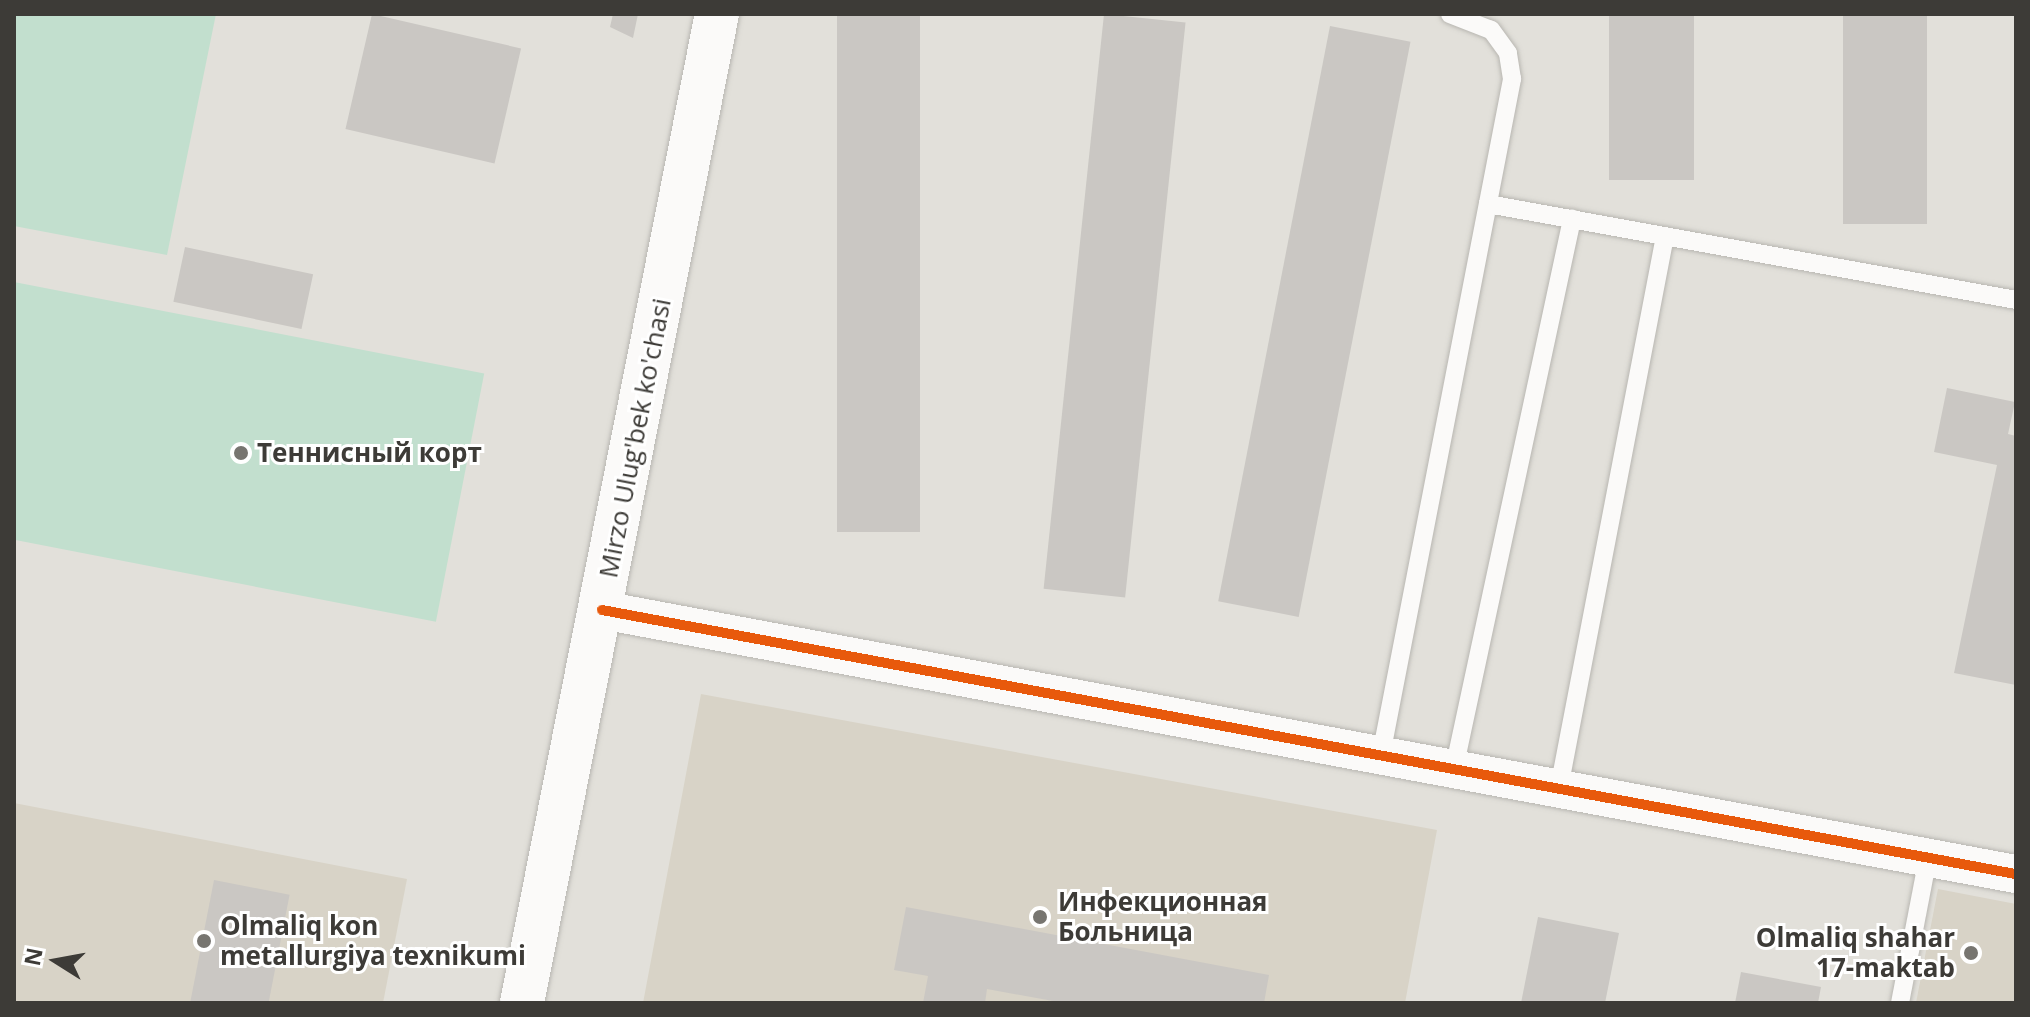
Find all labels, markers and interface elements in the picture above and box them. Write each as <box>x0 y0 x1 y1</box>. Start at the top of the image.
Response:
street label: Mirzo Ulug'bek ko'chasi <box>593 296 677 580</box>
place label: Теннисный корт <box>257 437 482 469</box>
marker: Теннисный корт <box>232 444 250 462</box>
place label: Инфекционная Больница <box>1058 886 1267 948</box>
marker: Инфекционная Больница <box>1029 906 1051 928</box>
place label: Olmaliq kon metallurgiya texnikumi <box>220 910 526 972</box>
north arrow <box>16 921 96 1001</box>
place label: Olmaliq shahar 17-maktab <box>1756 922 1955 984</box>
marker: Olmaliq kon metallurgiya texnikumi <box>195 932 213 950</box>
marker: Olmaliq shahar 17-maktab <box>1962 944 1980 962</box>
text: N <box>16 945 49 968</box>

